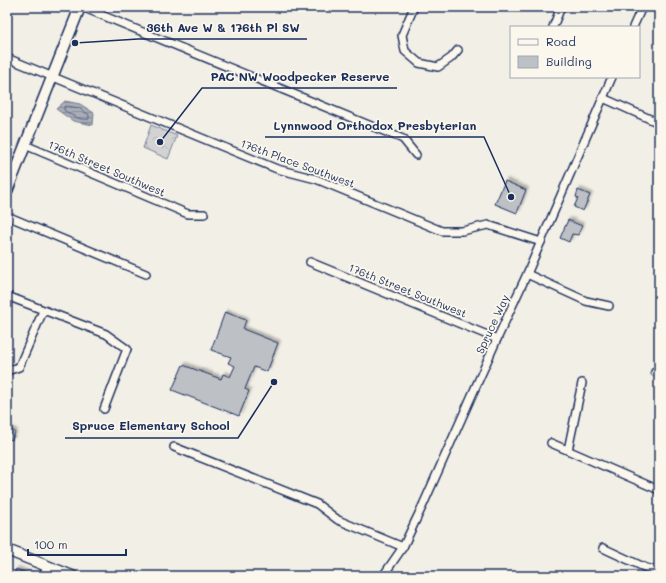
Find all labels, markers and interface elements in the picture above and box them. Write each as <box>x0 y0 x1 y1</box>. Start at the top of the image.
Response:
callout: 36th Ave W & 176th Pl SW <box>138 15 307 39</box>
text: 36th Ave W & 176th Pl SW <box>146 19 300 35</box>
legend <box>510 26 640 78</box>
text: Road <box>546 33 576 49</box>
text: Building <box>546 53 592 69</box>
callout: PAC NW Woodpecker Reserve <box>202 64 397 88</box>
text: PAC NW Woodpecker Reserve <box>211 68 389 84</box>
callout: Lynnwood Orthodox Presbyterian <box>265 113 484 137</box>
text: Lynnwood Orthodox Presbyterian <box>274 117 477 133</box>
street label: 176th Place Southwest <box>239 135 357 191</box>
street label: 176th Street Southwest <box>46 136 168 200</box>
street label: 176th Street Southwest <box>347 259 469 321</box>
street label: Spruce Way <box>472 292 512 356</box>
callout: Spruce Elementary School <box>65 414 238 438</box>
text: Spruce Elementary School <box>72 417 230 433</box>
scale bar <box>28 531 126 557</box>
text: 100 m <box>34 536 68 552</box>

